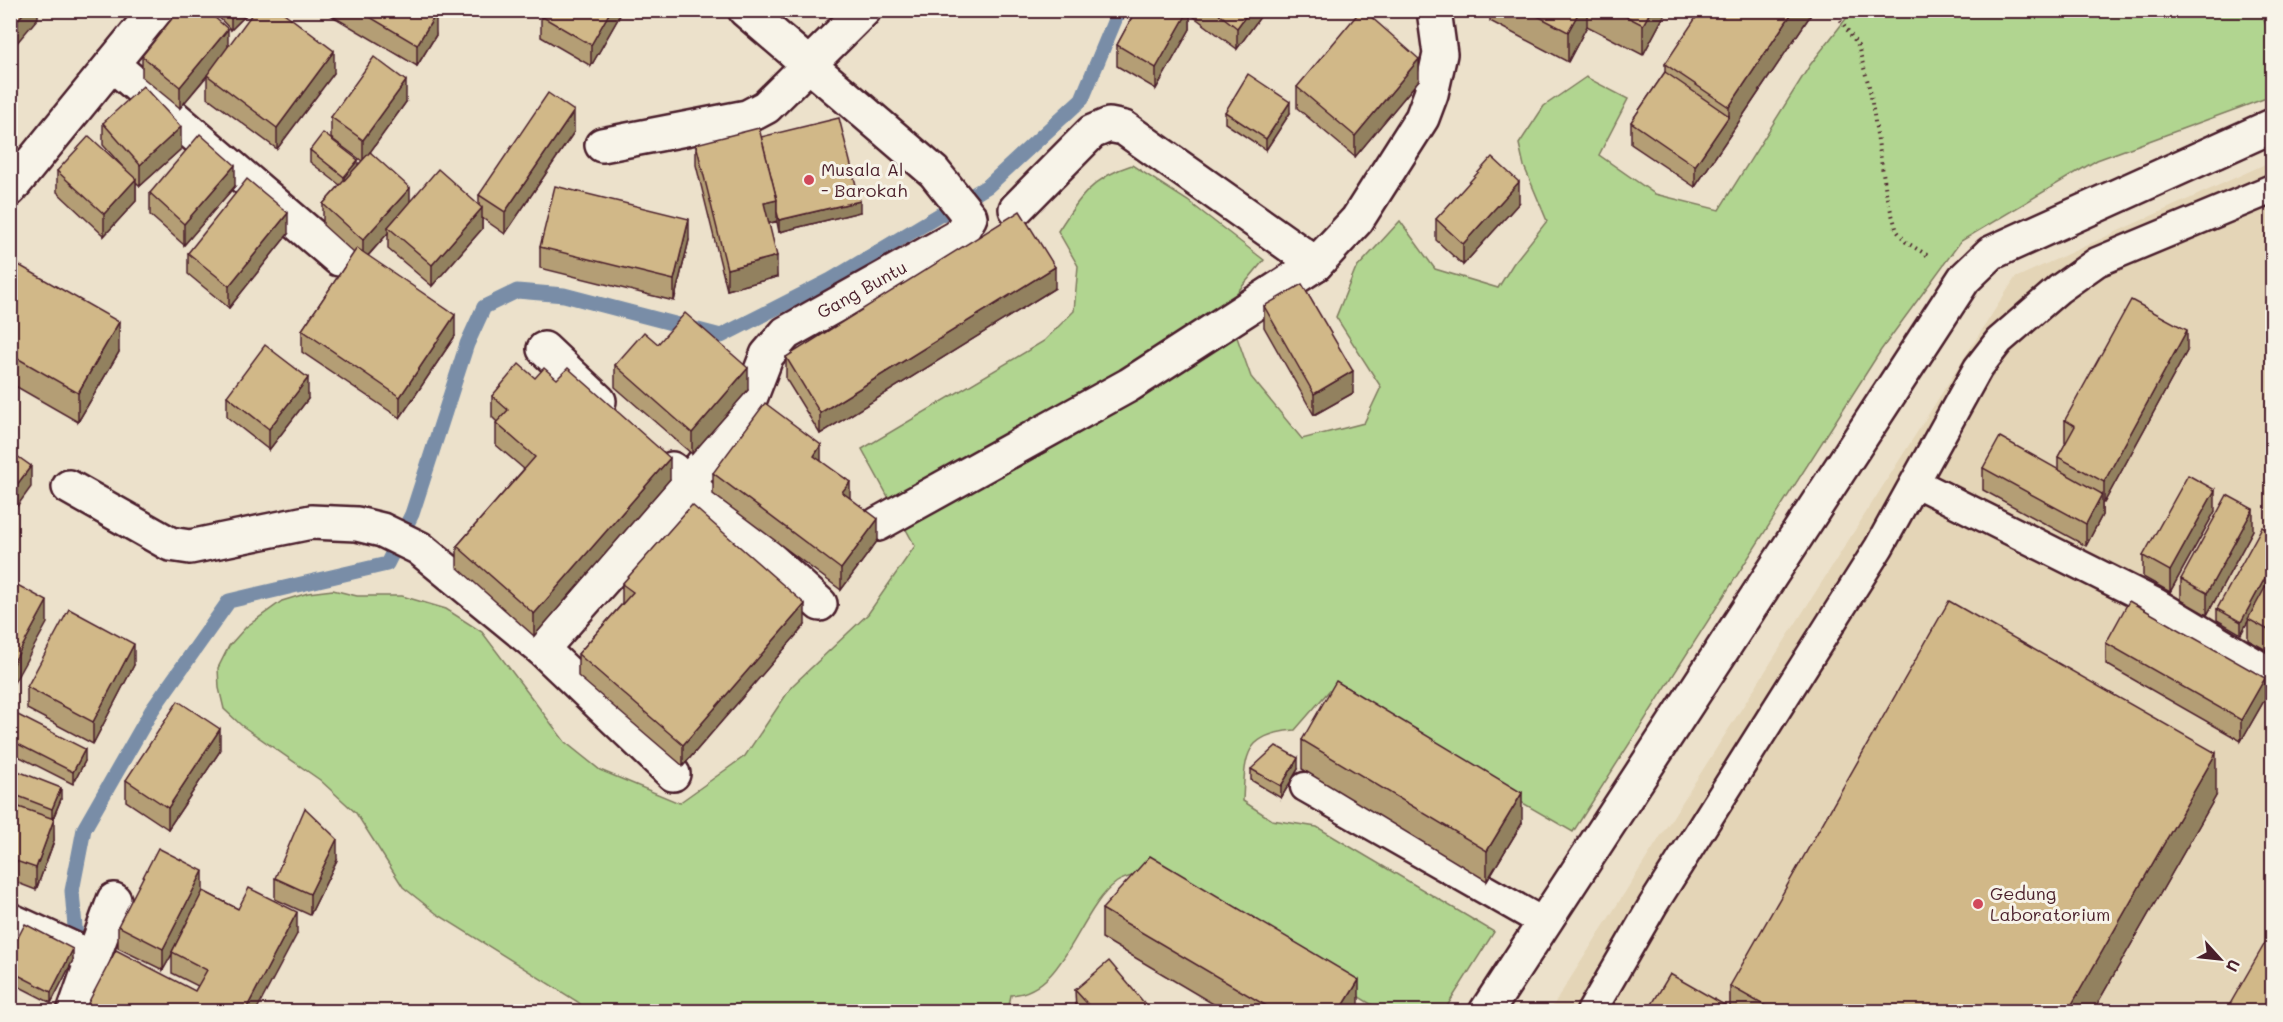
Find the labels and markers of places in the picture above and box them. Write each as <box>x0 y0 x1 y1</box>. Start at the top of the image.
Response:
place label: Musala Al - Barokah <box>821 157 907 202</box>
marker: Musala Al - Barokah <box>802 173 816 187</box>
place label: Gedung Laboratorium <box>1990 881 2110 926</box>
marker: Gedung Laboratorium <box>1971 897 1985 911</box>

